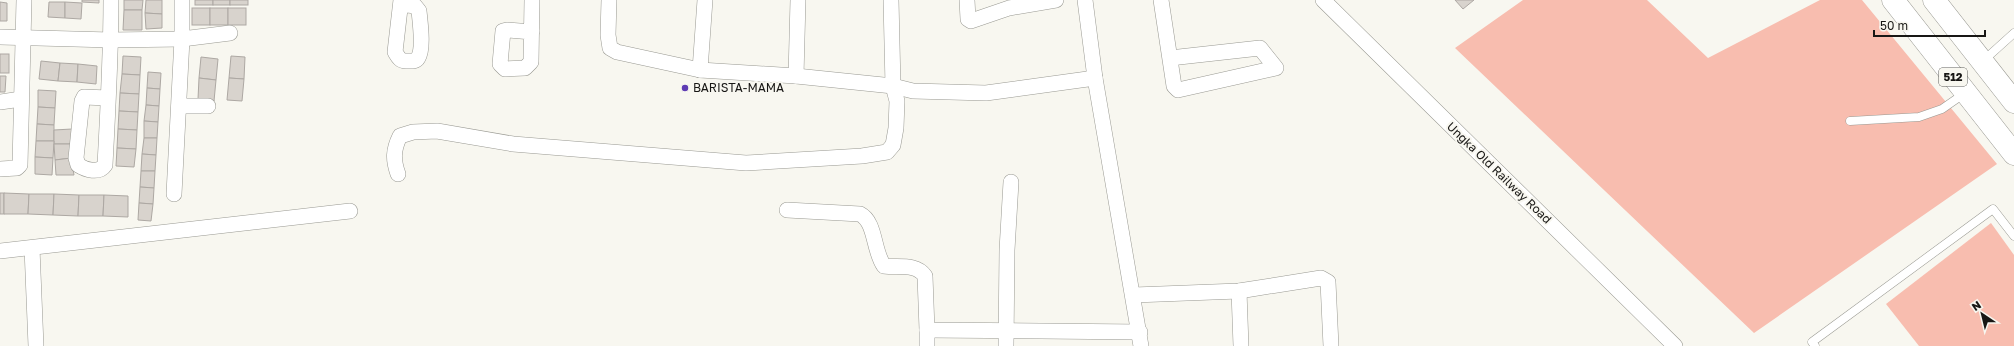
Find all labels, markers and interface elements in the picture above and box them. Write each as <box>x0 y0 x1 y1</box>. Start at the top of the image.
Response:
scale bar <box>1874 12 1985 38</box>
text: 50 m <box>1880 18 1908 33</box>
road number: 512 <box>1939 68 1967 86</box>
place label: BARISTA-MAMA <box>693 80 784 95</box>
marker: BARISTA-MAMA <box>680 83 690 93</box>
street label: Ungka Old Railway Road <box>1444 119 1555 227</box>
north arrow <box>1962 294 2002 334</box>
text: N <box>1969 298 1983 313</box>

